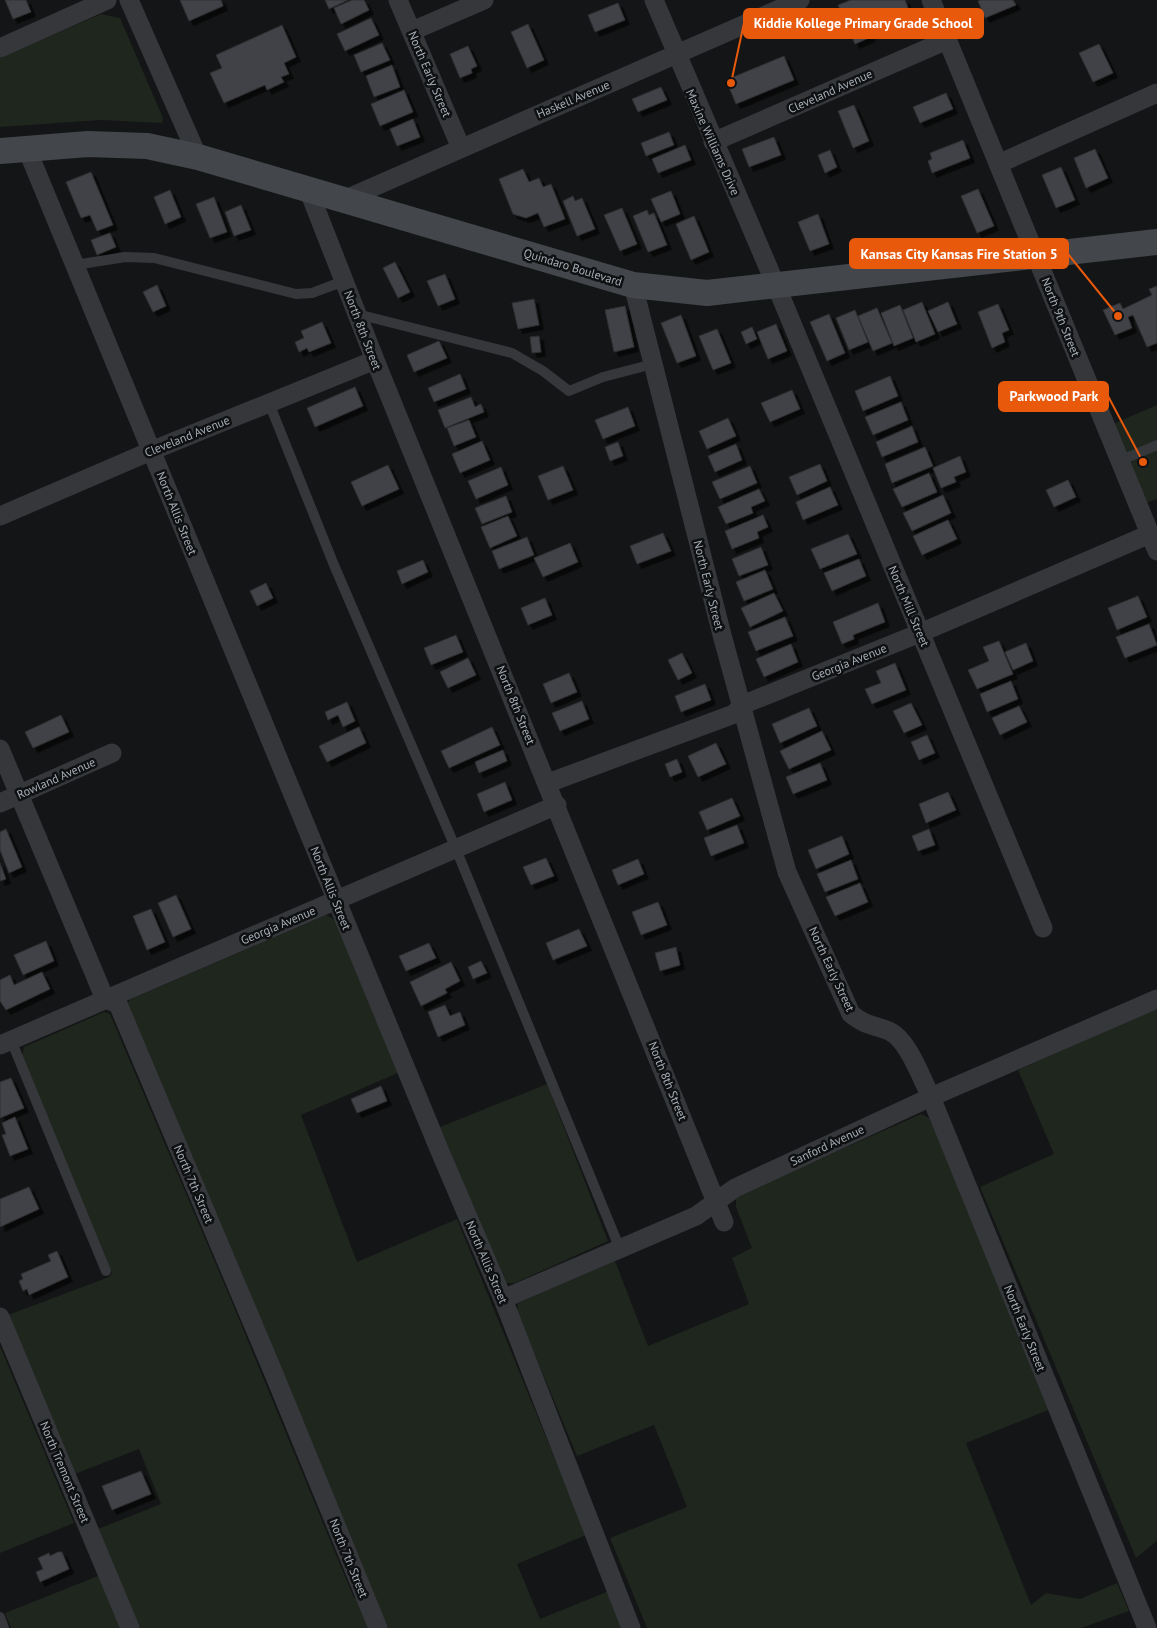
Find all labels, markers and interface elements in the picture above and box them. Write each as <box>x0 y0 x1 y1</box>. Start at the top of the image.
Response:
callout: Kiddie Kollege Primary Grade School <box>744 9 983 38</box>
text: Kiddie Kollege Primary Grade School <box>754 14 973 32</box>
street label: North Early Street <box>405 29 455 119</box>
street label: Cleveland Avenue <box>786 66 874 116</box>
street label: Haskell Avenue <box>534 77 612 121</box>
street label: Maxine Williams Drive <box>683 87 743 197</box>
callout: Kansas City Kansas Fire Station 5 <box>850 239 1068 268</box>
street label: Quindaro Boulevard <box>522 245 624 289</box>
text: Kansas City Kansas Fire Station 5 <box>860 245 1058 263</box>
street label: North 9th Street <box>1038 275 1084 359</box>
street label: North 8th Street <box>341 288 385 372</box>
callout: Parkwood Park <box>999 382 1108 411</box>
text: Parkwood Park <box>1010 387 1099 405</box>
street label: Cleveland Avenue <box>142 412 232 460</box>
street label: North Allis Street <box>153 469 201 557</box>
street label: North Early Street <box>691 539 727 631</box>
street label: North Mill Street <box>885 563 933 649</box>
street label: Georgia Avenue <box>809 640 889 684</box>
street label: North 8th Street <box>493 663 539 747</box>
street label: Rowland Avenue <box>14 754 98 802</box>
street label: North Allis Street <box>307 844 355 932</box>
street label: Georgia Avenue <box>238 903 318 947</box>
street label: North Early Street <box>806 924 858 1014</box>
street label: North 8th Street <box>645 1039 691 1123</box>
street label: Sanford Avenue <box>788 1121 866 1169</box>
street label: North 7th Street <box>171 1143 217 1225</box>
street label: North Allis Street <box>463 1218 511 1306</box>
street label: North Early Street <box>1001 1283 1049 1373</box>
street label: North Tremont Street <box>37 1419 93 1525</box>
street label: North 7th Street <box>326 1516 372 1600</box>

